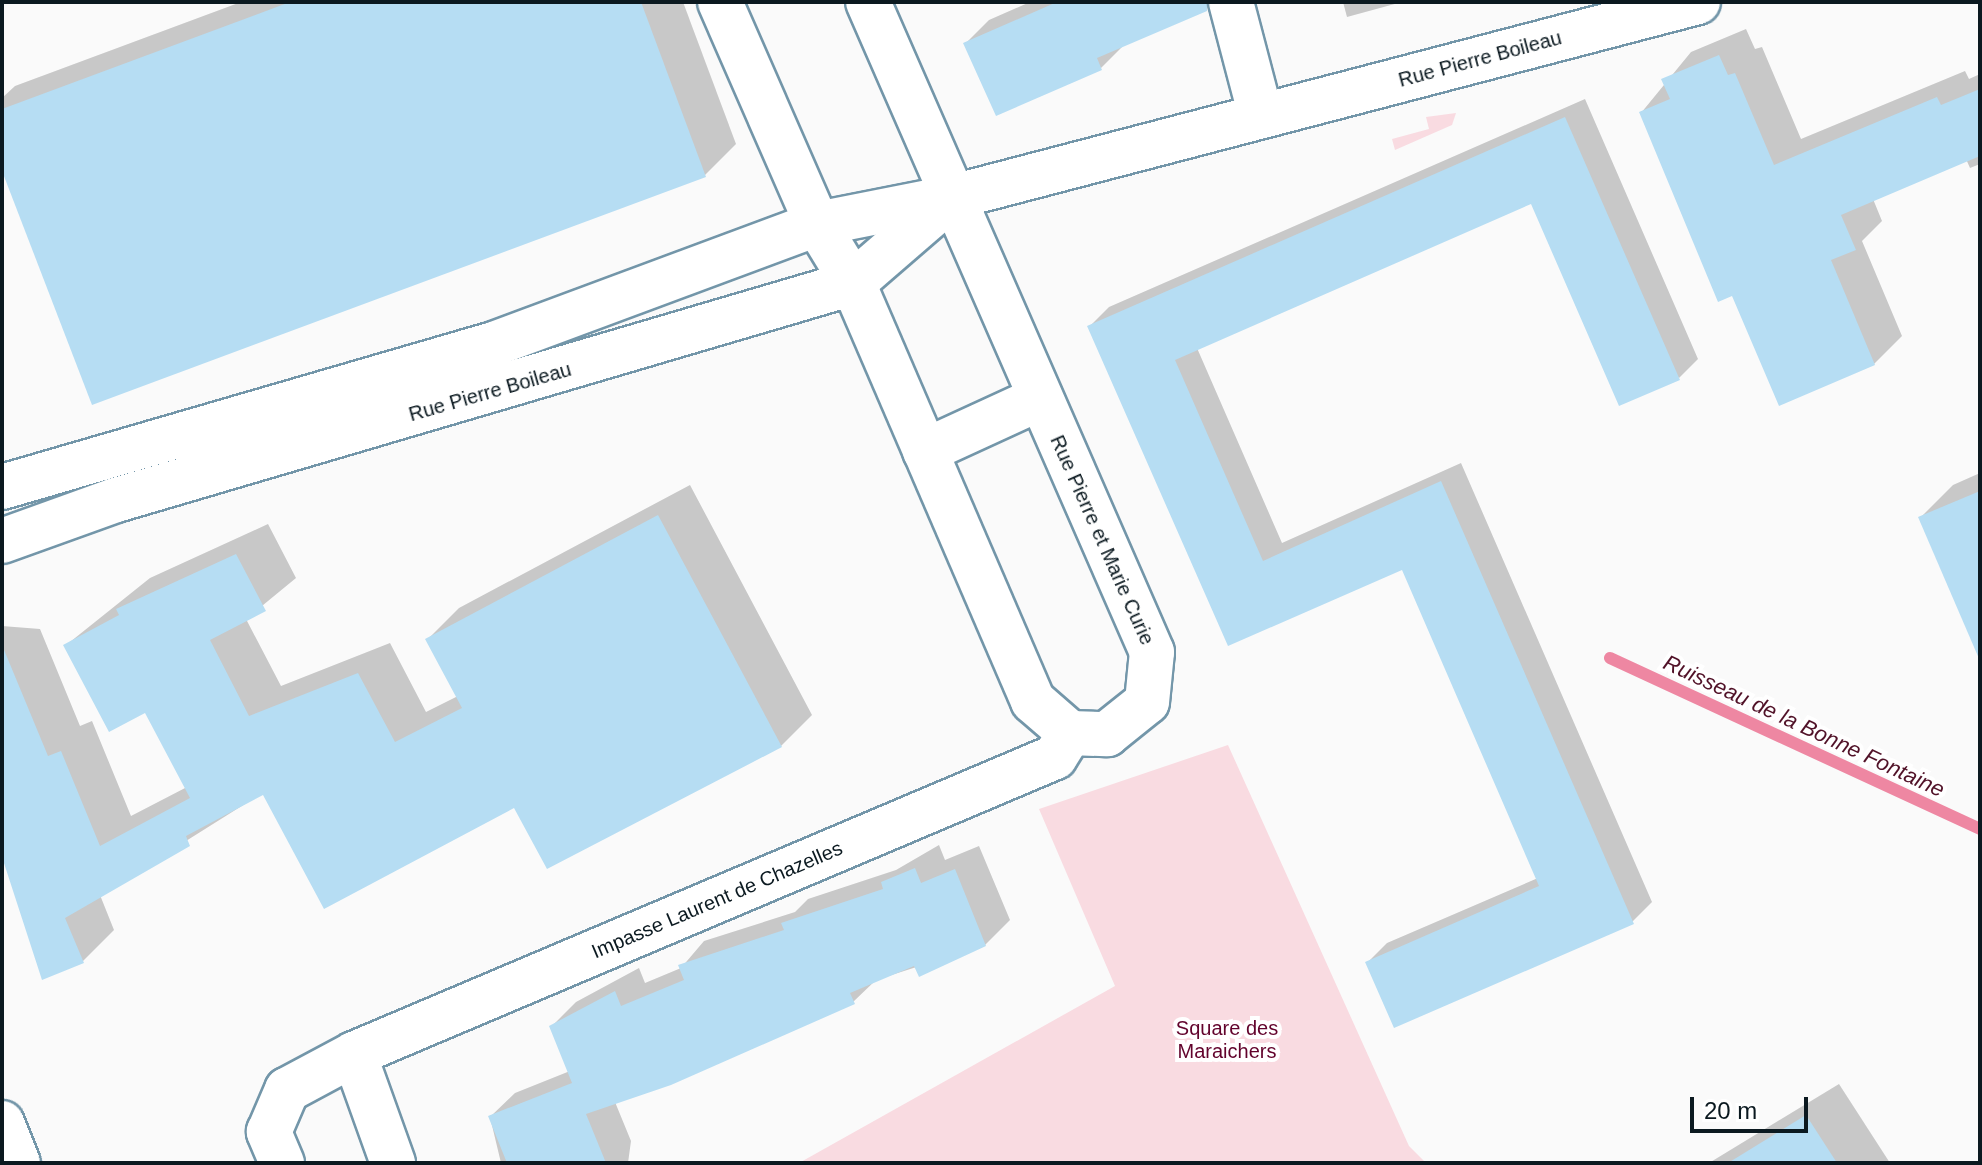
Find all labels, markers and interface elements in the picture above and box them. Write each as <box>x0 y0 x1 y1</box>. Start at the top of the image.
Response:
street label: Rue Pierre Boileau <box>1396 26 1564 92</box>
street label: Rue Pierre Boileau <box>406 357 574 427</box>
street label: Rue Pierre et Marie Curie <box>1045 432 1159 648</box>
water label: Ruisseau de la Bonne Fontaine <box>1659 649 1949 803</box>
street label: Impasse Laurent de Chazelles <box>588 836 846 964</box>
park label: Square des Maraichers <box>1176 1017 1278 1064</box>
scale bar <box>1694 1081 1812 1131</box>
text: 20 m <box>1704 1097 1757 1124</box>

